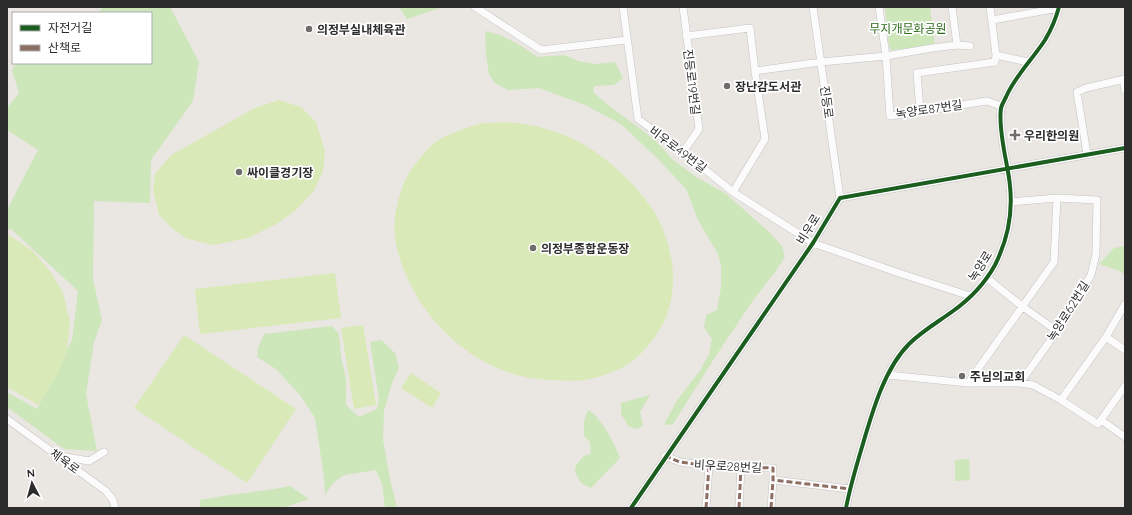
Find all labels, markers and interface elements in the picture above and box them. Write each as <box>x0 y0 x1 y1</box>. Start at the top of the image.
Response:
legend <box>12 12 152 64</box>
text: 자전거길 <box>48 20 92 35</box>
park label: 무지개문화공원 <box>869 21 947 36</box>
place label: 의정부실내체육관 <box>317 22 405 37</box>
marker: 의정부실내체육관 <box>304 24 314 34</box>
text: 산책로 <box>48 40 81 55</box>
street label: 진등로19번길 <box>681 48 703 116</box>
place label: 장난감도서관 <box>735 79 801 94</box>
marker: 장난감도서관 <box>722 81 732 91</box>
street label: 진등로 <box>817 85 837 119</box>
street label: 녹양로87번길 <box>895 97 963 121</box>
street label: 비우로49번길 <box>646 123 710 175</box>
place label: 우리한의원 <box>1024 128 1079 143</box>
marker: 우리한의원 <box>1009 129 1021 141</box>
place label: 싸이클경기장 <box>247 165 313 180</box>
marker: 싸이클경기장 <box>234 167 244 177</box>
street label: 비우로 <box>793 211 823 247</box>
place label: 의정부종합운동장 <box>541 241 629 256</box>
marker: 의정부종합운동장 <box>528 243 538 253</box>
street label: 녹양로 <box>965 248 995 284</box>
street label: 녹양로62번길 <box>1044 278 1092 344</box>
place label: 주님의교회 <box>970 369 1025 384</box>
marker: 주님의교회 <box>957 371 967 381</box>
street label: 체육로 <box>47 445 83 477</box>
street label: 비우로28번길 <box>693 457 763 475</box>
north arrow <box>12 463 52 503</box>
text: N <box>26 466 36 480</box>

